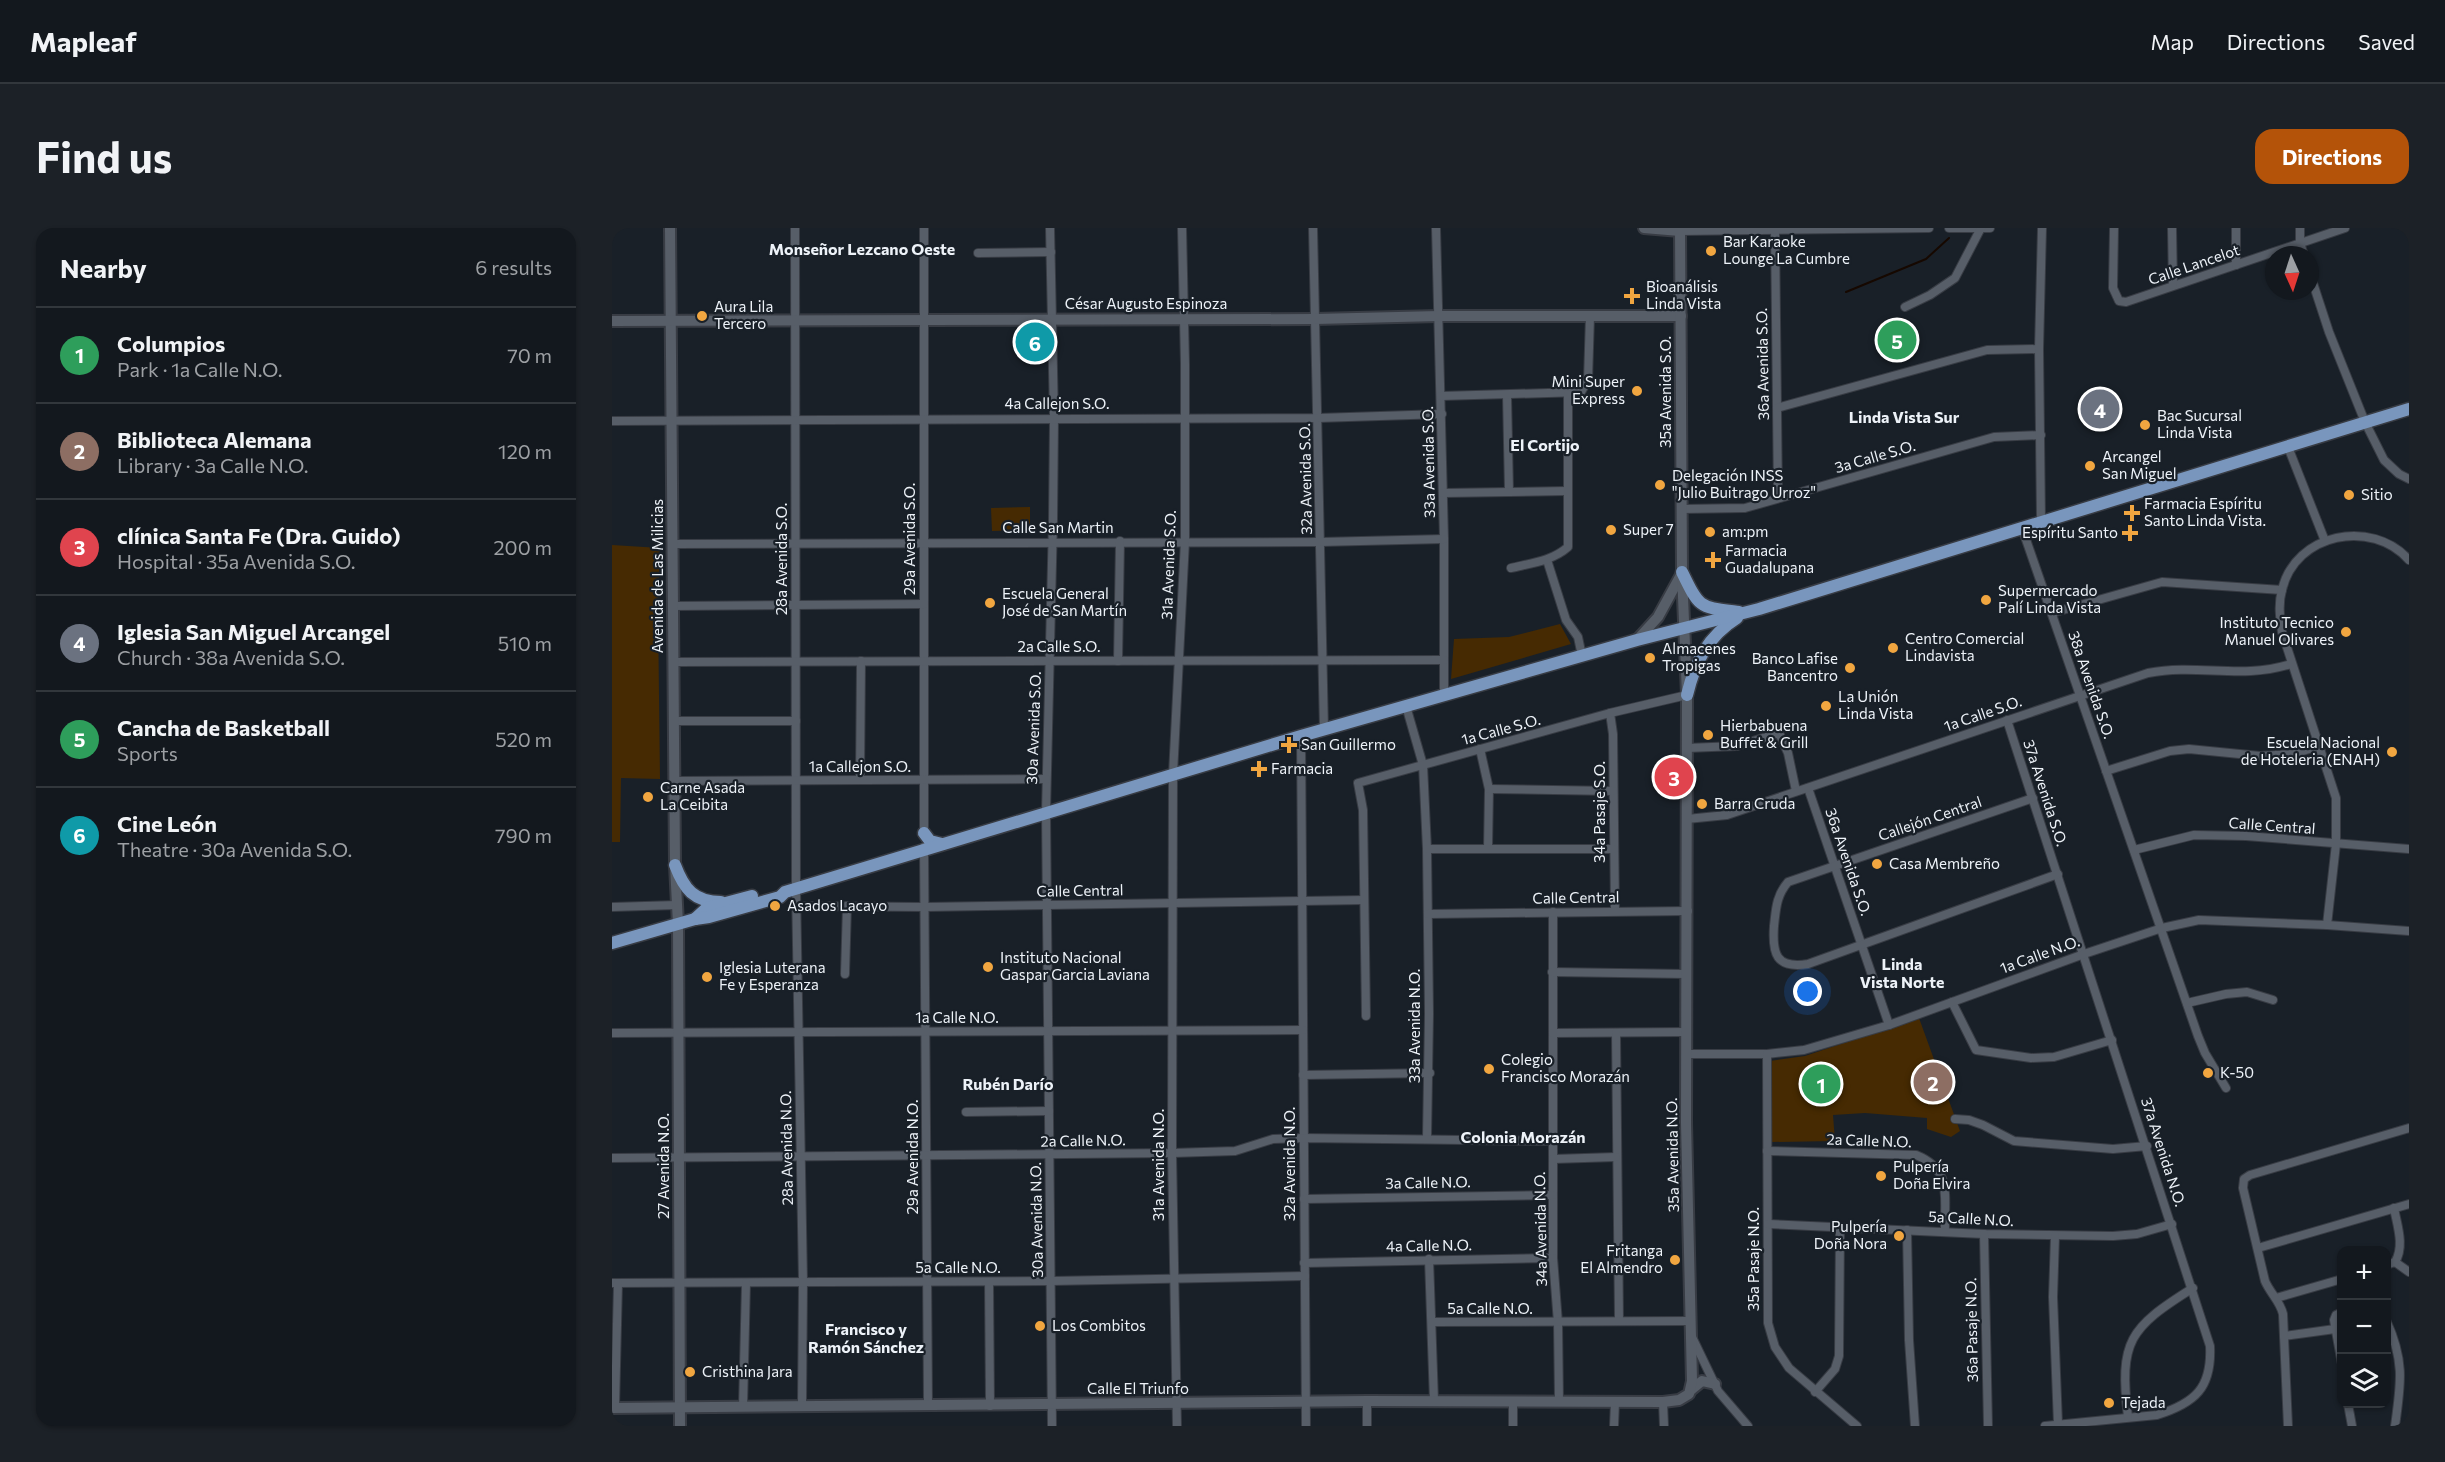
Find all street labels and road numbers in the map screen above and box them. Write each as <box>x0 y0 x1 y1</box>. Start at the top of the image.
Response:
street label: Calle Lancelot <box>2145 240 2242 288</box>
street label: César Augusto Espinoza <box>1065 294 1227 312</box>
street label: 36a Avenida S.O. <box>1752 308 1772 420</box>
street label: 35a Avenida S.O. <box>1656 336 1674 448</box>
street label: 4a Callejon S.O. <box>1005 394 1109 412</box>
street label: 33a Avenida S.O. <box>1418 406 1438 518</box>
street label: 32a Avenida S.O. <box>1295 423 1315 535</box>
street label: 3a Calle S.O. <box>1832 436 1917 476</box>
street label: 29a Avenida S.O. <box>900 483 918 595</box>
street label: Avenida de Las Milicias <box>648 499 666 653</box>
street label: 28a Avenida S.O. <box>772 503 790 615</box>
street label: 31a Avenida S.O. <box>1157 510 1179 620</box>
street label: Calle San Martin <box>1002 518 1114 536</box>
street label: 38a Avenida S.O. <box>2065 628 2119 741</box>
street label: 2a Calle S.O. <box>1018 637 1100 655</box>
street label: 30a Avenida S.O. <box>1022 671 1044 785</box>
street label: 1a Calle S.O. <box>1941 691 2024 735</box>
street label: 1a Calle S.O. <box>1459 710 1542 748</box>
street label: 37a Avenida S.O. <box>2020 737 2072 848</box>
street label: 1a Callejon S.O. <box>809 757 911 775</box>
street label: 34a Pasaje S.O. <box>1590 761 1608 863</box>
street label: Callejón Central <box>1876 792 1984 844</box>
street label: 36a Avenida S.O. <box>1822 805 1876 918</box>
street label: Calle Central <box>2228 813 2316 837</box>
street label: Calle Central <box>1036 880 1124 900</box>
street label: Calle Central <box>1532 887 1620 907</box>
street label: 1a Calle N.O. <box>1997 931 2082 977</box>
street label: 33a Avenida N.O. <box>1405 969 1423 1083</box>
street label: 1a Calle N.O. <box>915 1008 999 1026</box>
street label: 28a Avenida N.O. <box>776 1090 796 1206</box>
street label: 37a Avenida N.O. <box>2138 1095 2190 1209</box>
street label: 35a Avenida N.O. <box>1662 1098 1682 1213</box>
street label: 29a Avenida N.O. <box>903 1100 921 1214</box>
street label: 32a Avenida N.O. <box>1280 1107 1298 1221</box>
street label: 31a Avenida N.O. <box>1149 1109 1167 1221</box>
street label: 27 Avenida N.O. <box>654 1113 672 1219</box>
street label: 2a Calle N.O. <box>1040 1130 1126 1150</box>
street label: 2a Calle N.O. <box>1826 1130 1912 1150</box>
street label: 30a Avenida N.O. <box>1026 1162 1046 1278</box>
street label: 34a Avenida N.O. <box>1530 1171 1550 1287</box>
street label: 3a Calle N.O. <box>1385 1172 1471 1192</box>
street label: 35a Pasaje N.O. <box>1744 1207 1762 1311</box>
street label: 5a Calle N.O. <box>1928 1207 2014 1229</box>
street label: 4a Calle N.O. <box>1386 1235 1472 1255</box>
street label: 5a Calle N.O. <box>915 1258 1001 1276</box>
street label: 36a Pasaje N.O. <box>1961 1277 1981 1383</box>
street label: 5a Calle N.O. <box>1447 1299 1533 1317</box>
street label: Calle El Triunfo <box>1087 1379 1189 1397</box>

